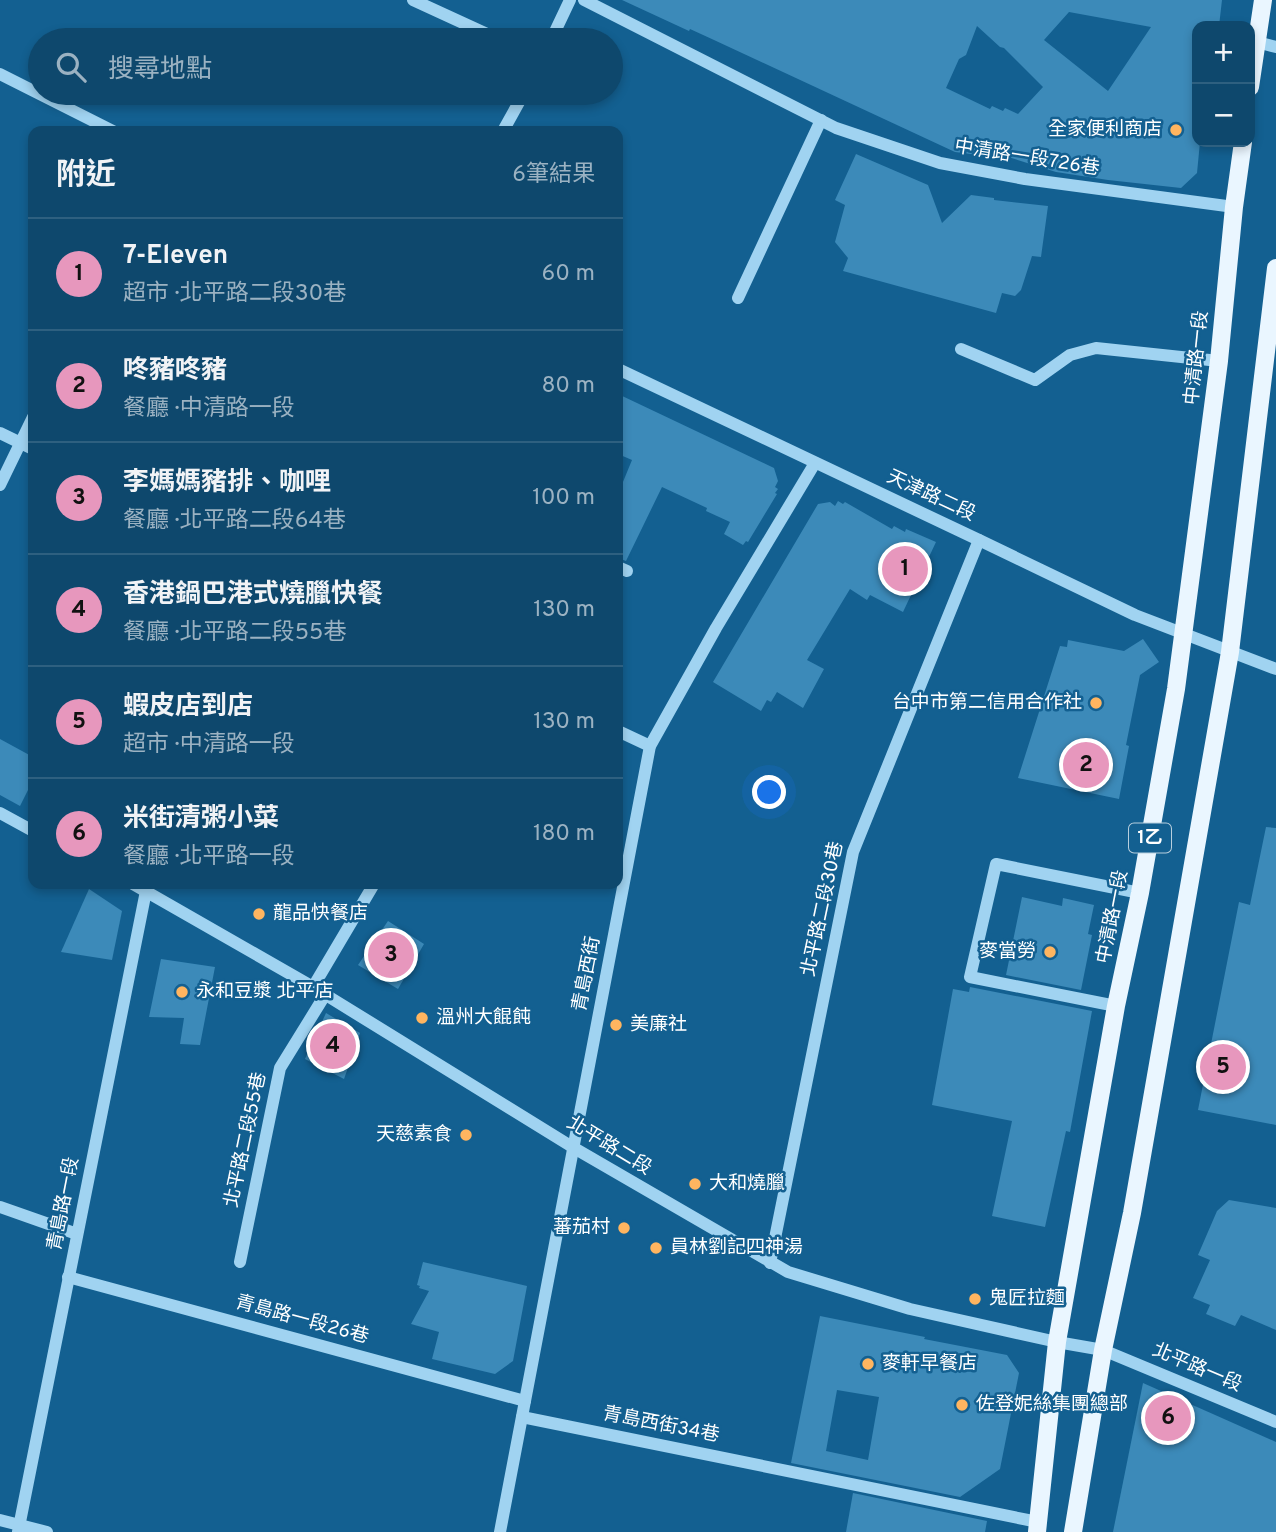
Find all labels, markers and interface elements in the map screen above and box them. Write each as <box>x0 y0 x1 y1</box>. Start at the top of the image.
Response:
map controls <box>1192 21 1255 147</box>
button: + <box>1192 21 1255 84</box>
search box <box>28 28 623 105</box>
icon: search <box>52 48 90 86</box>
text: 搜尋地點 <box>108 54 212 87</box>
button: − <box>1192 84 1255 147</box>
place label: 全家便利商店 <box>1048 118 1162 142</box>
marker: 全家便利商店 <box>1168 122 1184 138</box>
street label: 中清路一段726巷 <box>953 135 1101 181</box>
text: 附近 <box>56 158 116 195</box>
text: 6筆結果 <box>512 161 595 190</box>
text: 7-Eleven <box>123 240 228 273</box>
text: 1 <box>74 260 84 289</box>
text: 60 m <box>542 260 595 289</box>
text: 超市 · 北平路二段30巷 <box>123 280 346 309</box>
street label: 中清路一段 <box>1180 309 1214 407</box>
text: 咚豬咚豬 <box>123 355 227 388</box>
text: 2 <box>72 372 86 401</box>
text: 80 m <box>542 372 595 401</box>
text: 餐廳 · 中清路一段 <box>123 395 295 424</box>
street label: 天津路二段 <box>883 465 979 527</box>
text: 李媽媽豬排、咖哩 <box>123 467 331 500</box>
text: 3 <box>72 484 86 513</box>
text: 100 m <box>532 484 595 513</box>
text: 餐廳 · 北平路二段64巷 <box>123 507 346 536</box>
pin: 1 <box>882 543 928 595</box>
text: 香港鍋巴港式燒臘快餐 <box>123 579 383 612</box>
text: 4 <box>72 596 86 625</box>
text: 130 m <box>533 596 595 625</box>
text: 餐廳 · 北平路二段55巷 <box>123 619 346 648</box>
text: 蝦皮店到店 <box>123 691 253 724</box>
place label: 台中市第二信用合作社 <box>892 691 1082 715</box>
marker: 台中市第二信用合作社 <box>1088 695 1104 711</box>
text: 5 <box>72 708 86 737</box>
text: 130 m <box>533 708 595 737</box>
text: 超市 · 中清路一段 <box>123 731 295 760</box>
pin: 2 <box>1063 739 1109 791</box>
your location <box>752 775 786 809</box>
text: 米街清粥小菜 <box>123 803 279 836</box>
text: 6 <box>72 820 86 849</box>
text: 180 m <box>533 820 595 849</box>
road number: 1乙 <box>1129 824 1171 852</box>
street label: 北平路二段30巷 <box>797 839 849 979</box>
text: 餐廳 · 北平路一段 <box>123 843 295 872</box>
street label: 中清路一段 <box>1092 868 1134 966</box>
place label: 龍品快餐店 <box>273 902 368 926</box>
marker: 龍品快餐店 <box>251 906 267 922</box>
pin: 3 <box>368 929 414 981</box>
street label: 青島西街 <box>568 934 606 1014</box>
place label: 麥當勞 <box>979 940 1036 964</box>
marker: 麥當勞 <box>1042 944 1058 960</box>
place label: 永和豆漿 北平店 <box>196 980 333 1004</box>
marker: 永和豆漿 北平店 <box>174 984 190 1000</box>
place label: 溫州大餛飩 <box>436 1006 531 1030</box>
marker: 溫州大餛飩 <box>414 1010 430 1026</box>
place label: 美廉社 <box>630 1013 687 1037</box>
marker: 美廉社 <box>608 1017 624 1033</box>
pin: 4 <box>310 1020 356 1072</box>
pin: 5 <box>1200 1041 1246 1093</box>
street label: 北平路二段55巷 <box>220 1070 272 1210</box>
street label: 北平路二段 <box>562 1111 656 1181</box>
place label: 天慈素食 <box>376 1123 452 1147</box>
marker: 天慈素食 <box>458 1127 474 1143</box>
street label: 青島路一段 <box>43 1155 85 1253</box>
place label: 大和燒臘 <box>709 1172 785 1196</box>
marker: 大和燒臘 <box>687 1176 703 1192</box>
place label: 蕃茄村 <box>553 1216 610 1240</box>
marker: 蕃茄村 <box>616 1220 632 1236</box>
place label: 員林劉記四神湯 <box>670 1236 803 1260</box>
marker: 員林劉記四神湯 <box>648 1240 664 1256</box>
place label: 鬼匠拉麵 <box>989 1287 1065 1311</box>
street label: 青島路一段26巷 <box>233 1291 371 1349</box>
marker: 鬼匠拉麵 <box>967 1291 983 1307</box>
street label: 北平路一段 <box>1149 1338 1245 1398</box>
place label: 麥軒早餐店 <box>882 1352 977 1376</box>
marker: 麥軒早餐店 <box>860 1356 876 1372</box>
pin: 6 <box>1145 1392 1191 1444</box>
place label: 佐登妮絲集團總部 <box>976 1393 1128 1417</box>
marker: 佐登妮絲集團總部 <box>954 1397 970 1413</box>
street label: 青島西街34巷 <box>601 1402 721 1448</box>

